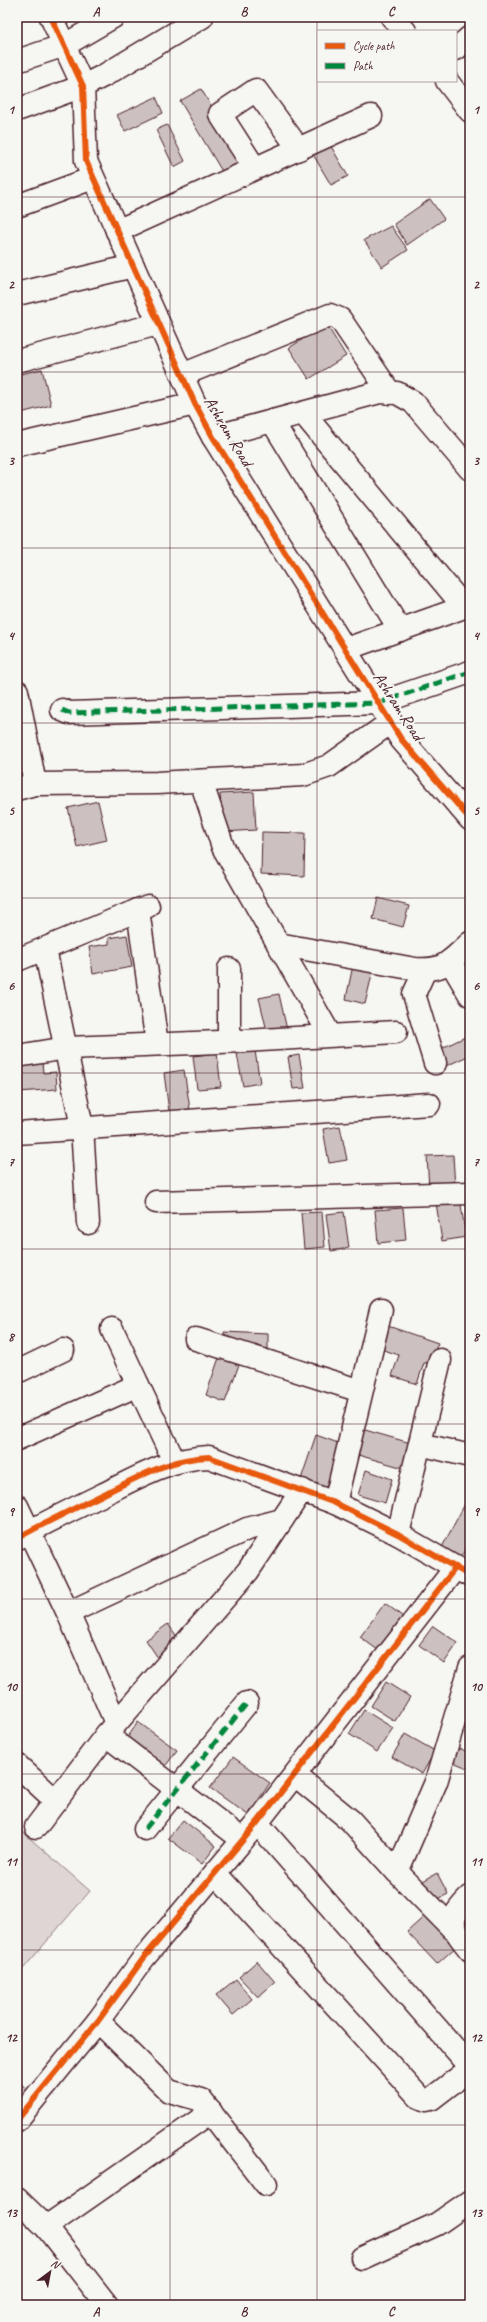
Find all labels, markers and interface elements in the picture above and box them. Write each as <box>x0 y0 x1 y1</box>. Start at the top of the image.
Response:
text: A <box>93 4 101 20</box>
text: B <box>241 4 249 20</box>
text: C <box>388 4 396 20</box>
legend <box>317 30 457 82</box>
text: Cycle path <box>353 38 395 54</box>
text: Path <box>353 58 373 74</box>
text: 1 <box>8 102 16 118</box>
text: 1 <box>473 102 481 118</box>
text: 2 <box>8 277 15 293</box>
text: 2 <box>473 277 480 293</box>
street label: Ashram Road <box>200 393 259 473</box>
text: 3 <box>8 453 15 469</box>
text: 3 <box>473 453 480 469</box>
text: 4 <box>8 628 16 644</box>
text: 4 <box>473 628 481 644</box>
street label: Ashram Road <box>369 668 430 747</box>
text: 5 <box>8 803 15 819</box>
text: 5 <box>473 803 480 819</box>
text: 6 <box>8 978 15 994</box>
text: 6 <box>473 978 480 994</box>
text: 7 <box>8 1154 15 1170</box>
text: 7 <box>473 1154 480 1170</box>
text: 8 <box>8 1329 16 1345</box>
text: 8 <box>473 1329 481 1345</box>
text: 9 <box>8 1504 15 1520</box>
text: 9 <box>473 1504 480 1520</box>
text: 10 <box>5 1679 18 1695</box>
text: 10 <box>470 1679 483 1695</box>
text: 11 <box>5 1854 19 1870</box>
text: 11 <box>470 1854 484 1870</box>
text: 12 <box>5 2030 18 2046</box>
text: 12 <box>470 2030 483 2046</box>
text: 13 <box>5 2205 18 2221</box>
text: 13 <box>470 2205 483 2221</box>
north arrow <box>30 2252 70 2292</box>
text: N <box>49 2256 64 2272</box>
text: A <box>93 2304 101 2320</box>
text: B <box>241 2304 249 2320</box>
text: C <box>388 2304 396 2320</box>

